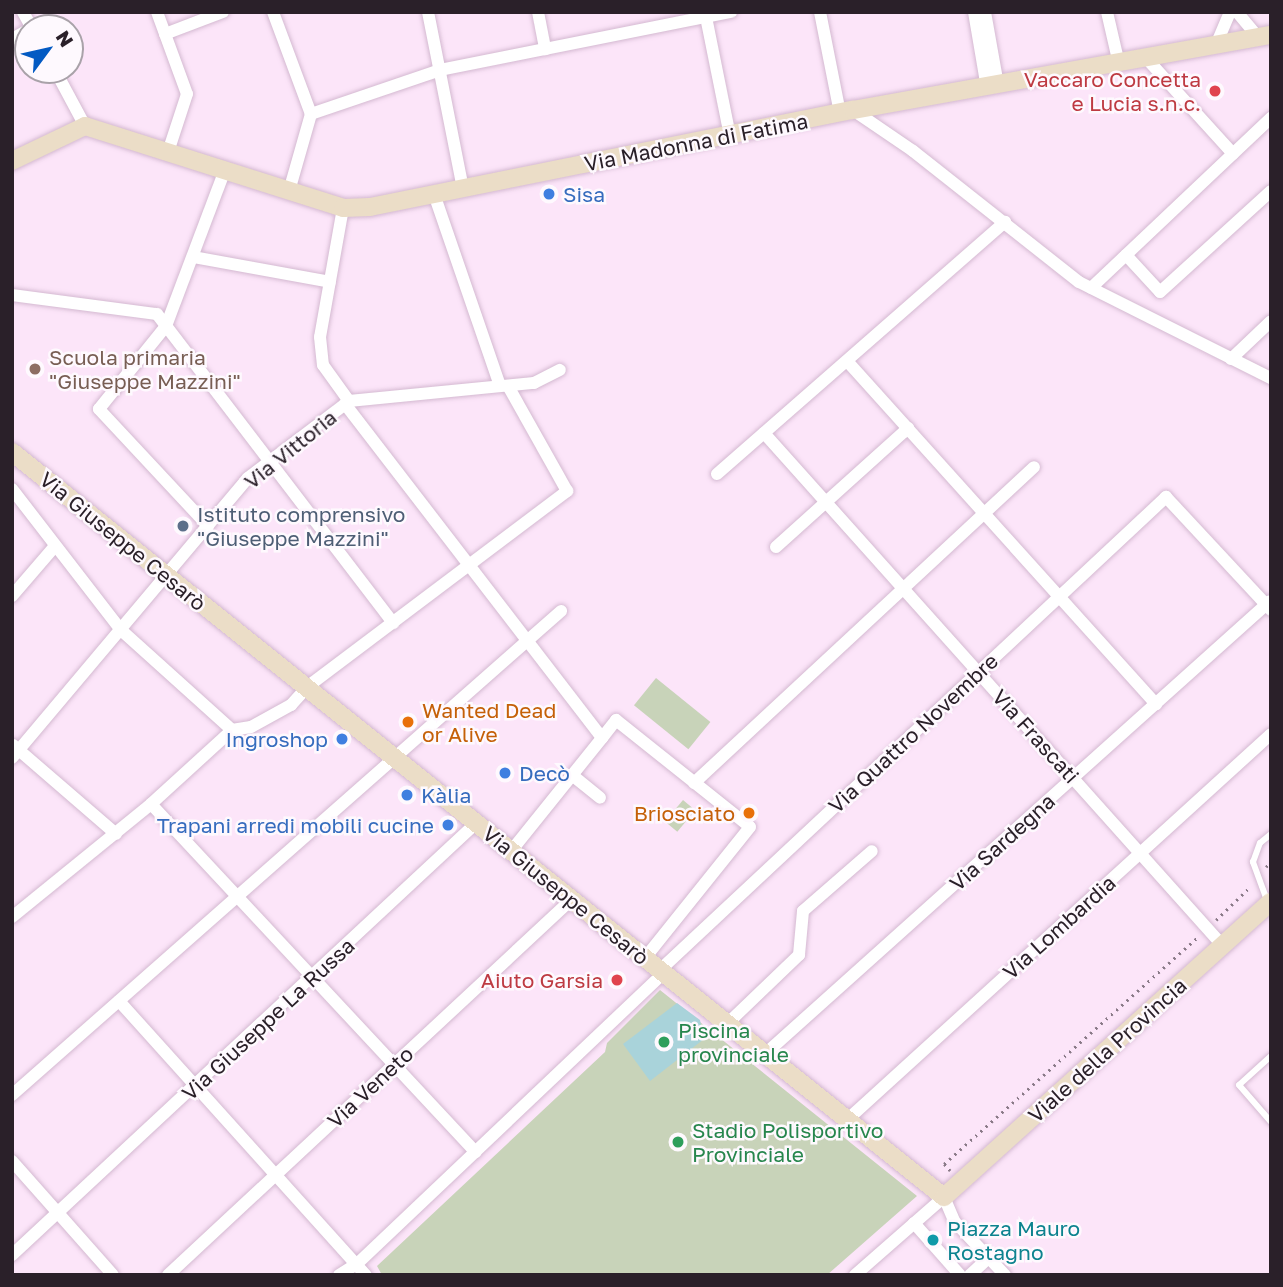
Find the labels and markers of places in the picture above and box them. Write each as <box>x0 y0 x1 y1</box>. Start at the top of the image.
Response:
place label: Vaccaro Concetta e Lucia s.n.c. <box>1024 66 1201 116</box>
marker: Vaccaro Concetta e Lucia s.n.c. <box>1207 83 1223 99</box>
place label: Sisa <box>563 181 605 207</box>
marker: Sisa <box>541 186 557 202</box>
place label: Scuola primaria "Giuseppe Mazzini" <box>49 344 241 394</box>
marker: Scuola primaria "Giuseppe Mazzini" <box>27 361 43 377</box>
place label: Istituto comprensivo "Giuseppe Mazzini" <box>197 501 405 551</box>
marker: Istituto comprensivo "Giuseppe Mazzini" <box>175 518 191 534</box>
place label: Wanted Dead or Alive <box>422 697 556 747</box>
marker: Wanted Dead or Alive <box>400 714 416 730</box>
place label: Ingroshop <box>225 726 328 752</box>
marker: Ingroshop <box>334 731 350 747</box>
place label: Decò <box>519 760 570 786</box>
marker: Decò <box>497 765 513 781</box>
place label: Kàlia <box>421 782 471 808</box>
marker: Kàlia <box>399 787 415 803</box>
place label: Briosciato <box>634 800 735 826</box>
marker: Briosciato <box>741 805 757 821</box>
place label: Trapani arredi mobili cucine <box>157 812 434 838</box>
marker: Trapani arredi mobili cucine <box>440 817 456 833</box>
place label: Aiuto Garsia <box>481 967 603 993</box>
marker: Aiuto Garsia <box>609 972 625 988</box>
place label: Piscina provinciale <box>678 1017 789 1067</box>
marker: Piscina provinciale <box>656 1034 672 1050</box>
place label: Stadio Polisportivo Provinciale <box>692 1117 883 1167</box>
marker: Stadio Polisportivo Provinciale <box>670 1134 686 1150</box>
place label: Piazza Mauro Rostagno <box>947 1215 1080 1265</box>
marker: Piazza Mauro Rostagno <box>925 1232 941 1248</box>

